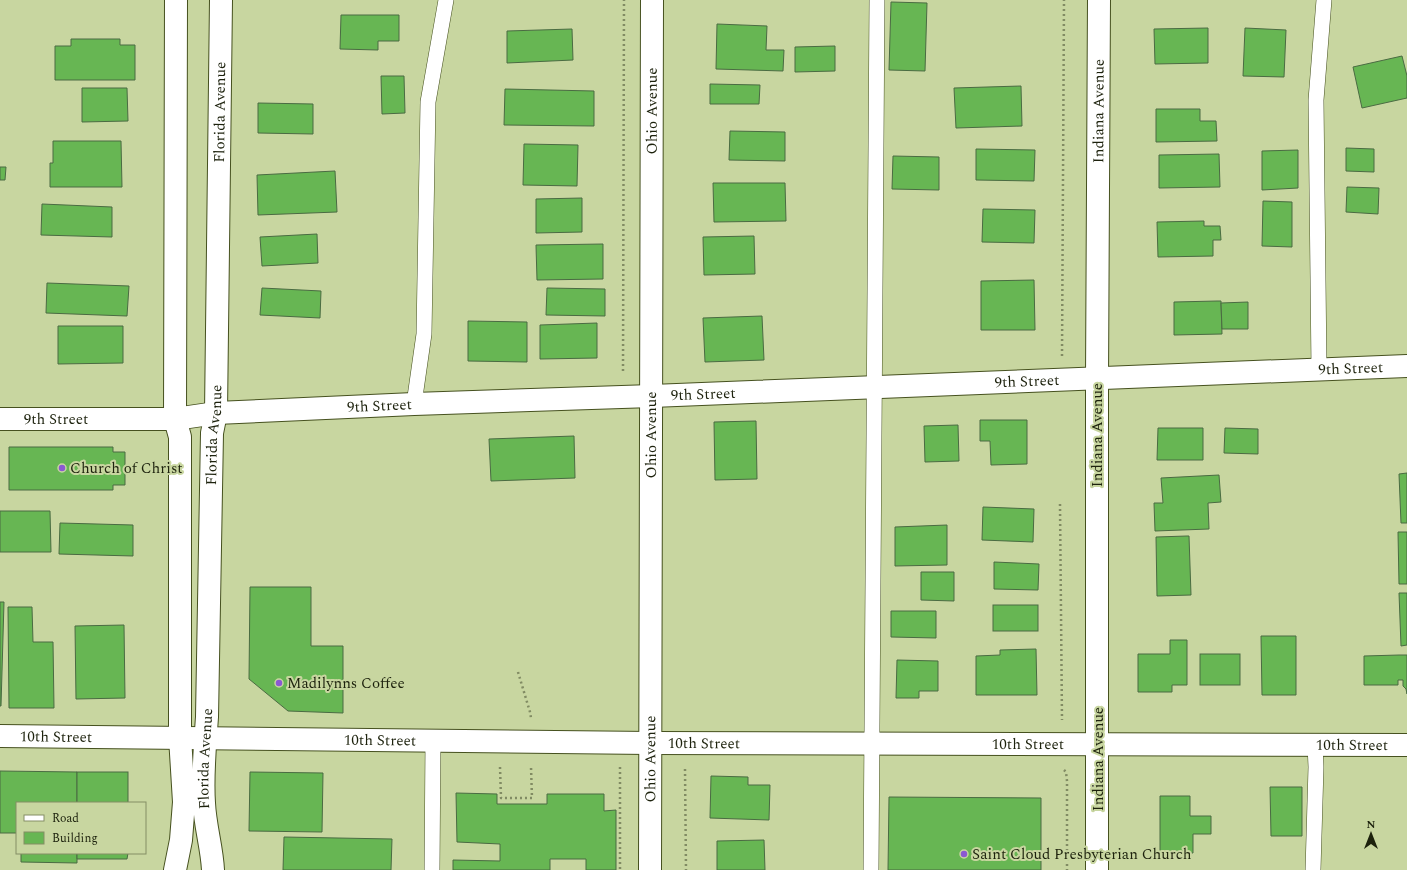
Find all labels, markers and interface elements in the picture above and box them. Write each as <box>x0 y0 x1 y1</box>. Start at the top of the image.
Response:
street label: Indiana Avenue <box>1087 59 1111 163</box>
street label: Florida Avenue <box>208 62 232 163</box>
street label: Ohio Avenue <box>641 68 664 154</box>
street label: 9th Street <box>1318 356 1383 382</box>
street label: 9th Street <box>994 369 1060 394</box>
street label: 9th Street <box>670 382 736 407</box>
street label: Indiana Avenue <box>1086 383 1109 487</box>
street label: Florida Avenue <box>200 384 228 486</box>
street label: Ohio Avenue <box>640 392 663 478</box>
street label: 9th Street <box>347 393 412 419</box>
street label: 9th Street <box>24 408 88 431</box>
place label: Church of Christ <box>70 457 183 480</box>
marker: Church of Christ <box>57 463 67 473</box>
place label: Madilynns Coffee <box>287 672 405 695</box>
marker: Madilynns Coffee <box>274 678 284 688</box>
street label: Indiana Avenue <box>1087 707 1110 811</box>
street label: Florida Avenue <box>192 708 219 810</box>
street label: Ohio Avenue <box>639 716 662 802</box>
street label: 10th Street <box>20 725 92 749</box>
street label: 10th Street <box>344 729 416 752</box>
street label: 10th Street <box>668 732 740 755</box>
street label: 10th Street <box>992 733 1064 756</box>
street label: 10th Street <box>1316 734 1388 757</box>
legend <box>16 802 146 854</box>
text: Road <box>52 809 79 828</box>
north arrow <box>1351 814 1391 854</box>
text: N <box>1367 816 1376 833</box>
text: Building <box>52 829 98 848</box>
place label: Saint Cloud Presbyterian Church <box>972 843 1192 866</box>
marker: Saint Cloud Presbyterian Church <box>959 849 969 859</box>

